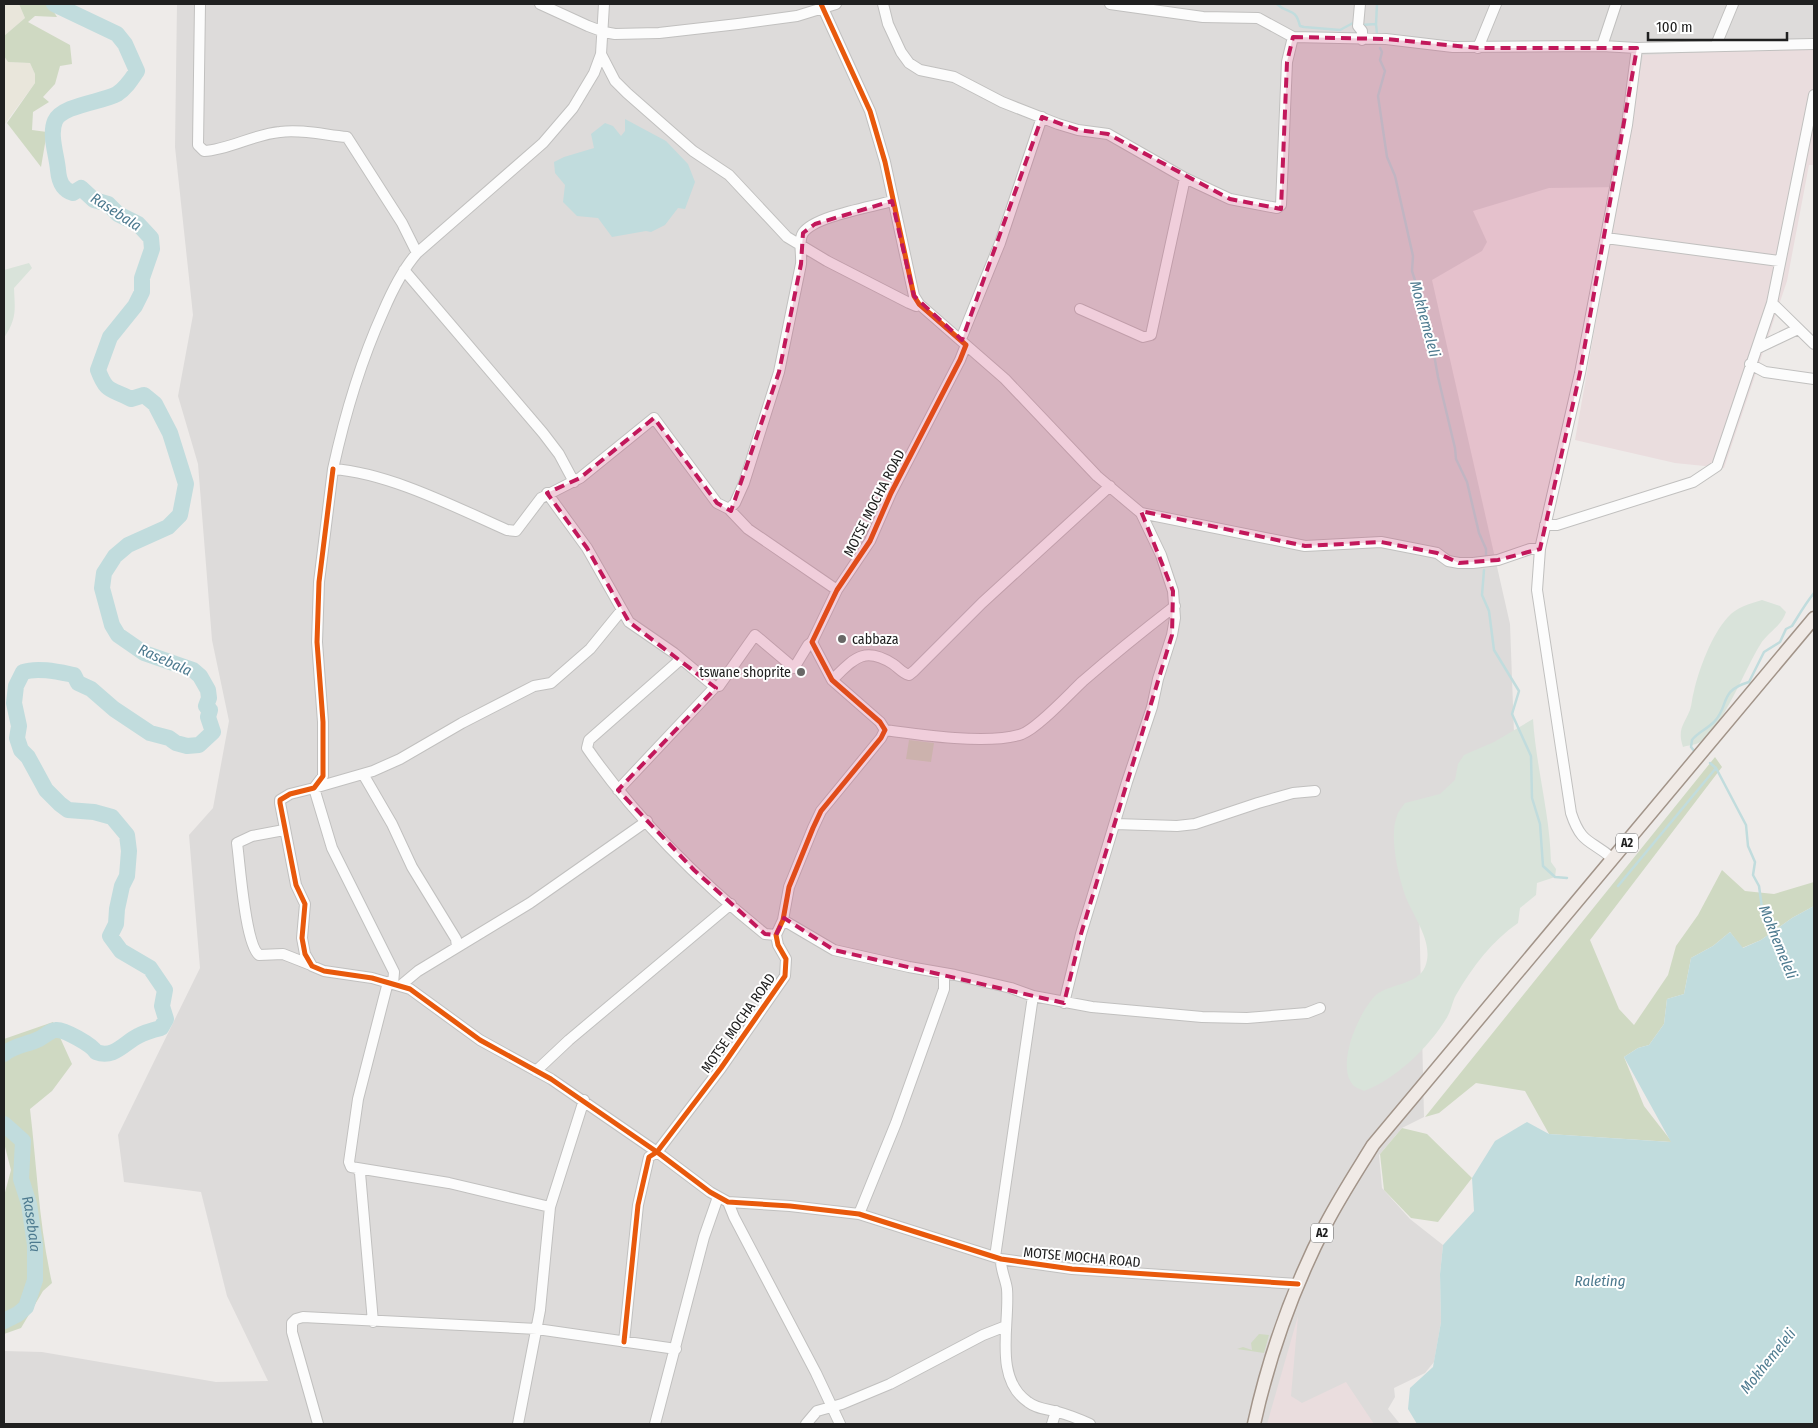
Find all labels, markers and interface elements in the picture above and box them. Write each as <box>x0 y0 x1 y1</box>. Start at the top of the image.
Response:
scale bar <box>1648 10 1787 42</box>
text: 100 m <box>1656 18 1693 36</box>
water label: Rasebala <box>87 189 145 235</box>
water label: Mokhemeleli <box>1406 279 1444 359</box>
street label: MOTSE MOCHA ROAD <box>840 447 909 559</box>
place label: cabbaza <box>852 631 899 648</box>
marker: cabbaza <box>836 633 848 645</box>
water label: Rasebala <box>136 640 195 680</box>
place label: tswane shoprite <box>699 664 791 681</box>
marker: tswane shoprite <box>795 666 807 678</box>
road number: A2 <box>1616 834 1638 852</box>
water label: Mokhemeleli <box>1755 902 1801 982</box>
street label: MOTSE MOCHA ROAD <box>698 970 779 1076</box>
water label: Rasebala <box>18 1194 44 1252</box>
road number: A2 <box>1311 1224 1333 1242</box>
street label: MOTSE MOCHA ROAD <box>1023 1244 1141 1271</box>
water label: Raleting <box>1574 1272 1626 1290</box>
water label: Mokhemeleli <box>1736 1325 1800 1397</box>

